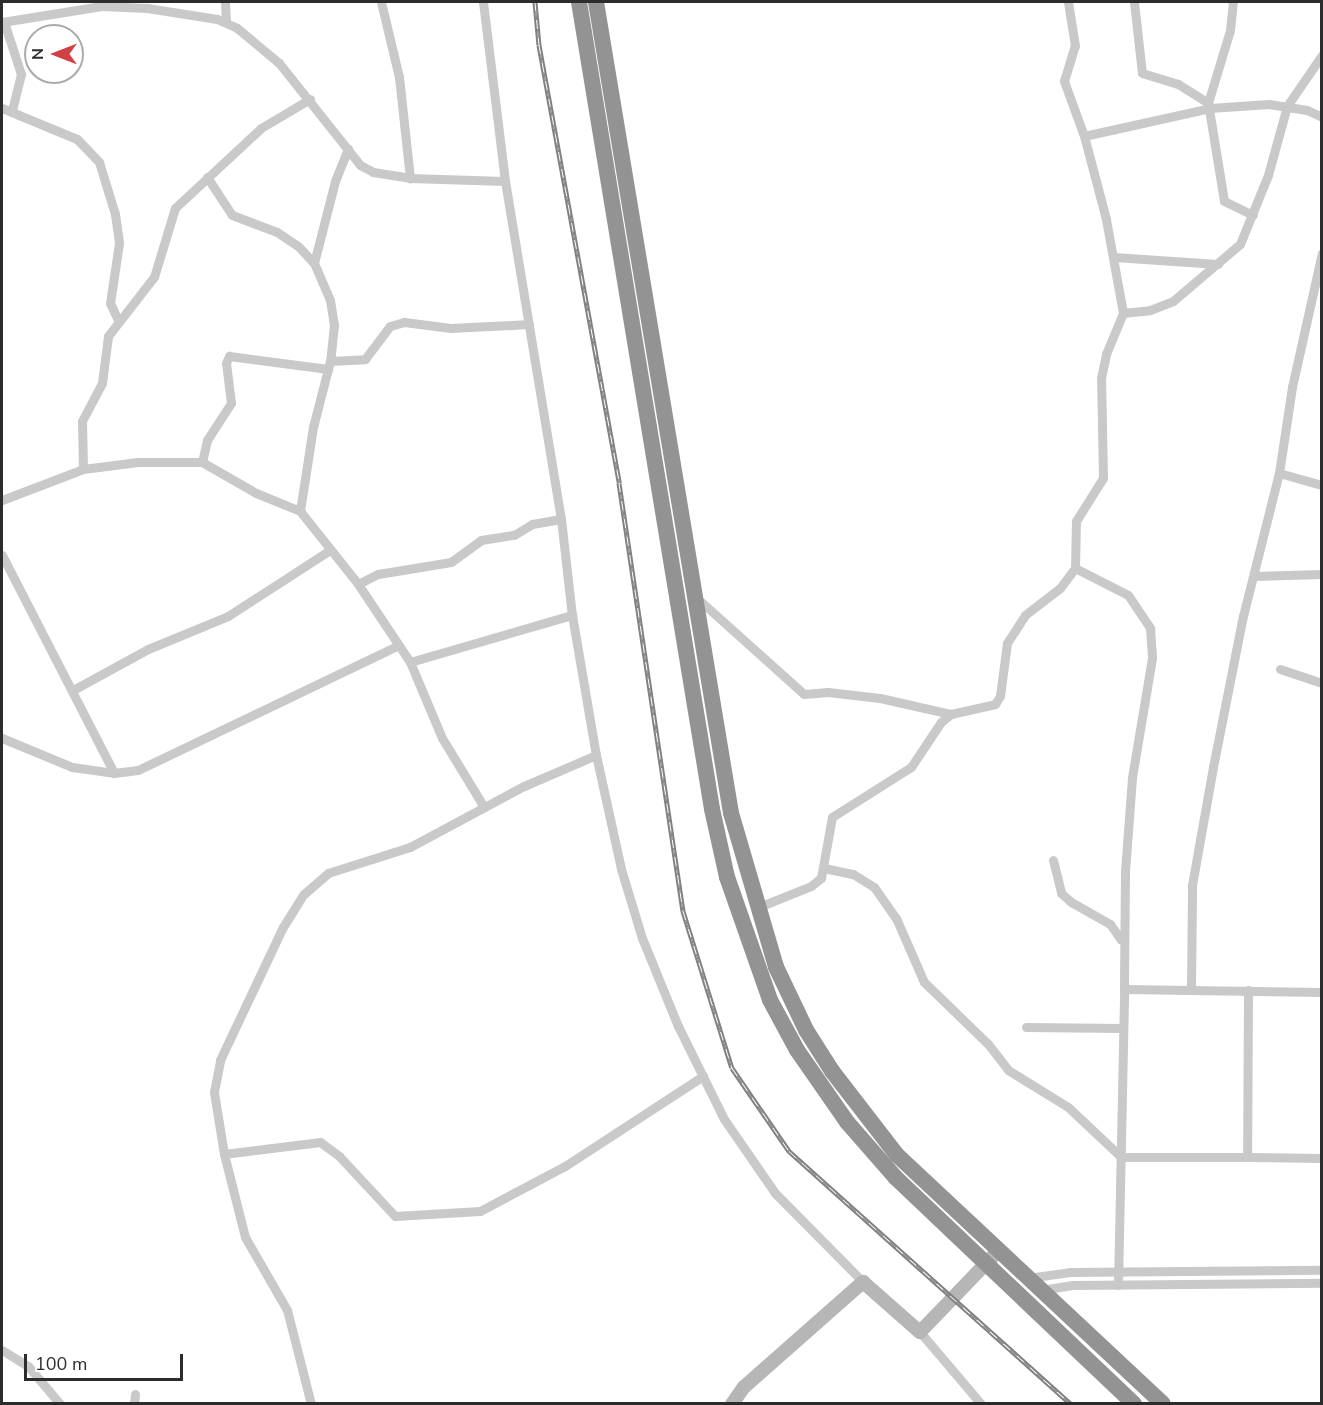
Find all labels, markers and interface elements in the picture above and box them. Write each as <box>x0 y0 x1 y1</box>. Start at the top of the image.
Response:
north arrow <box>24 24 84 84</box>
text: N <box>27 48 49 60</box>
scale bar <box>27 1342 186 1380</box>
text: 100 m <box>35 1352 87 1376</box>

